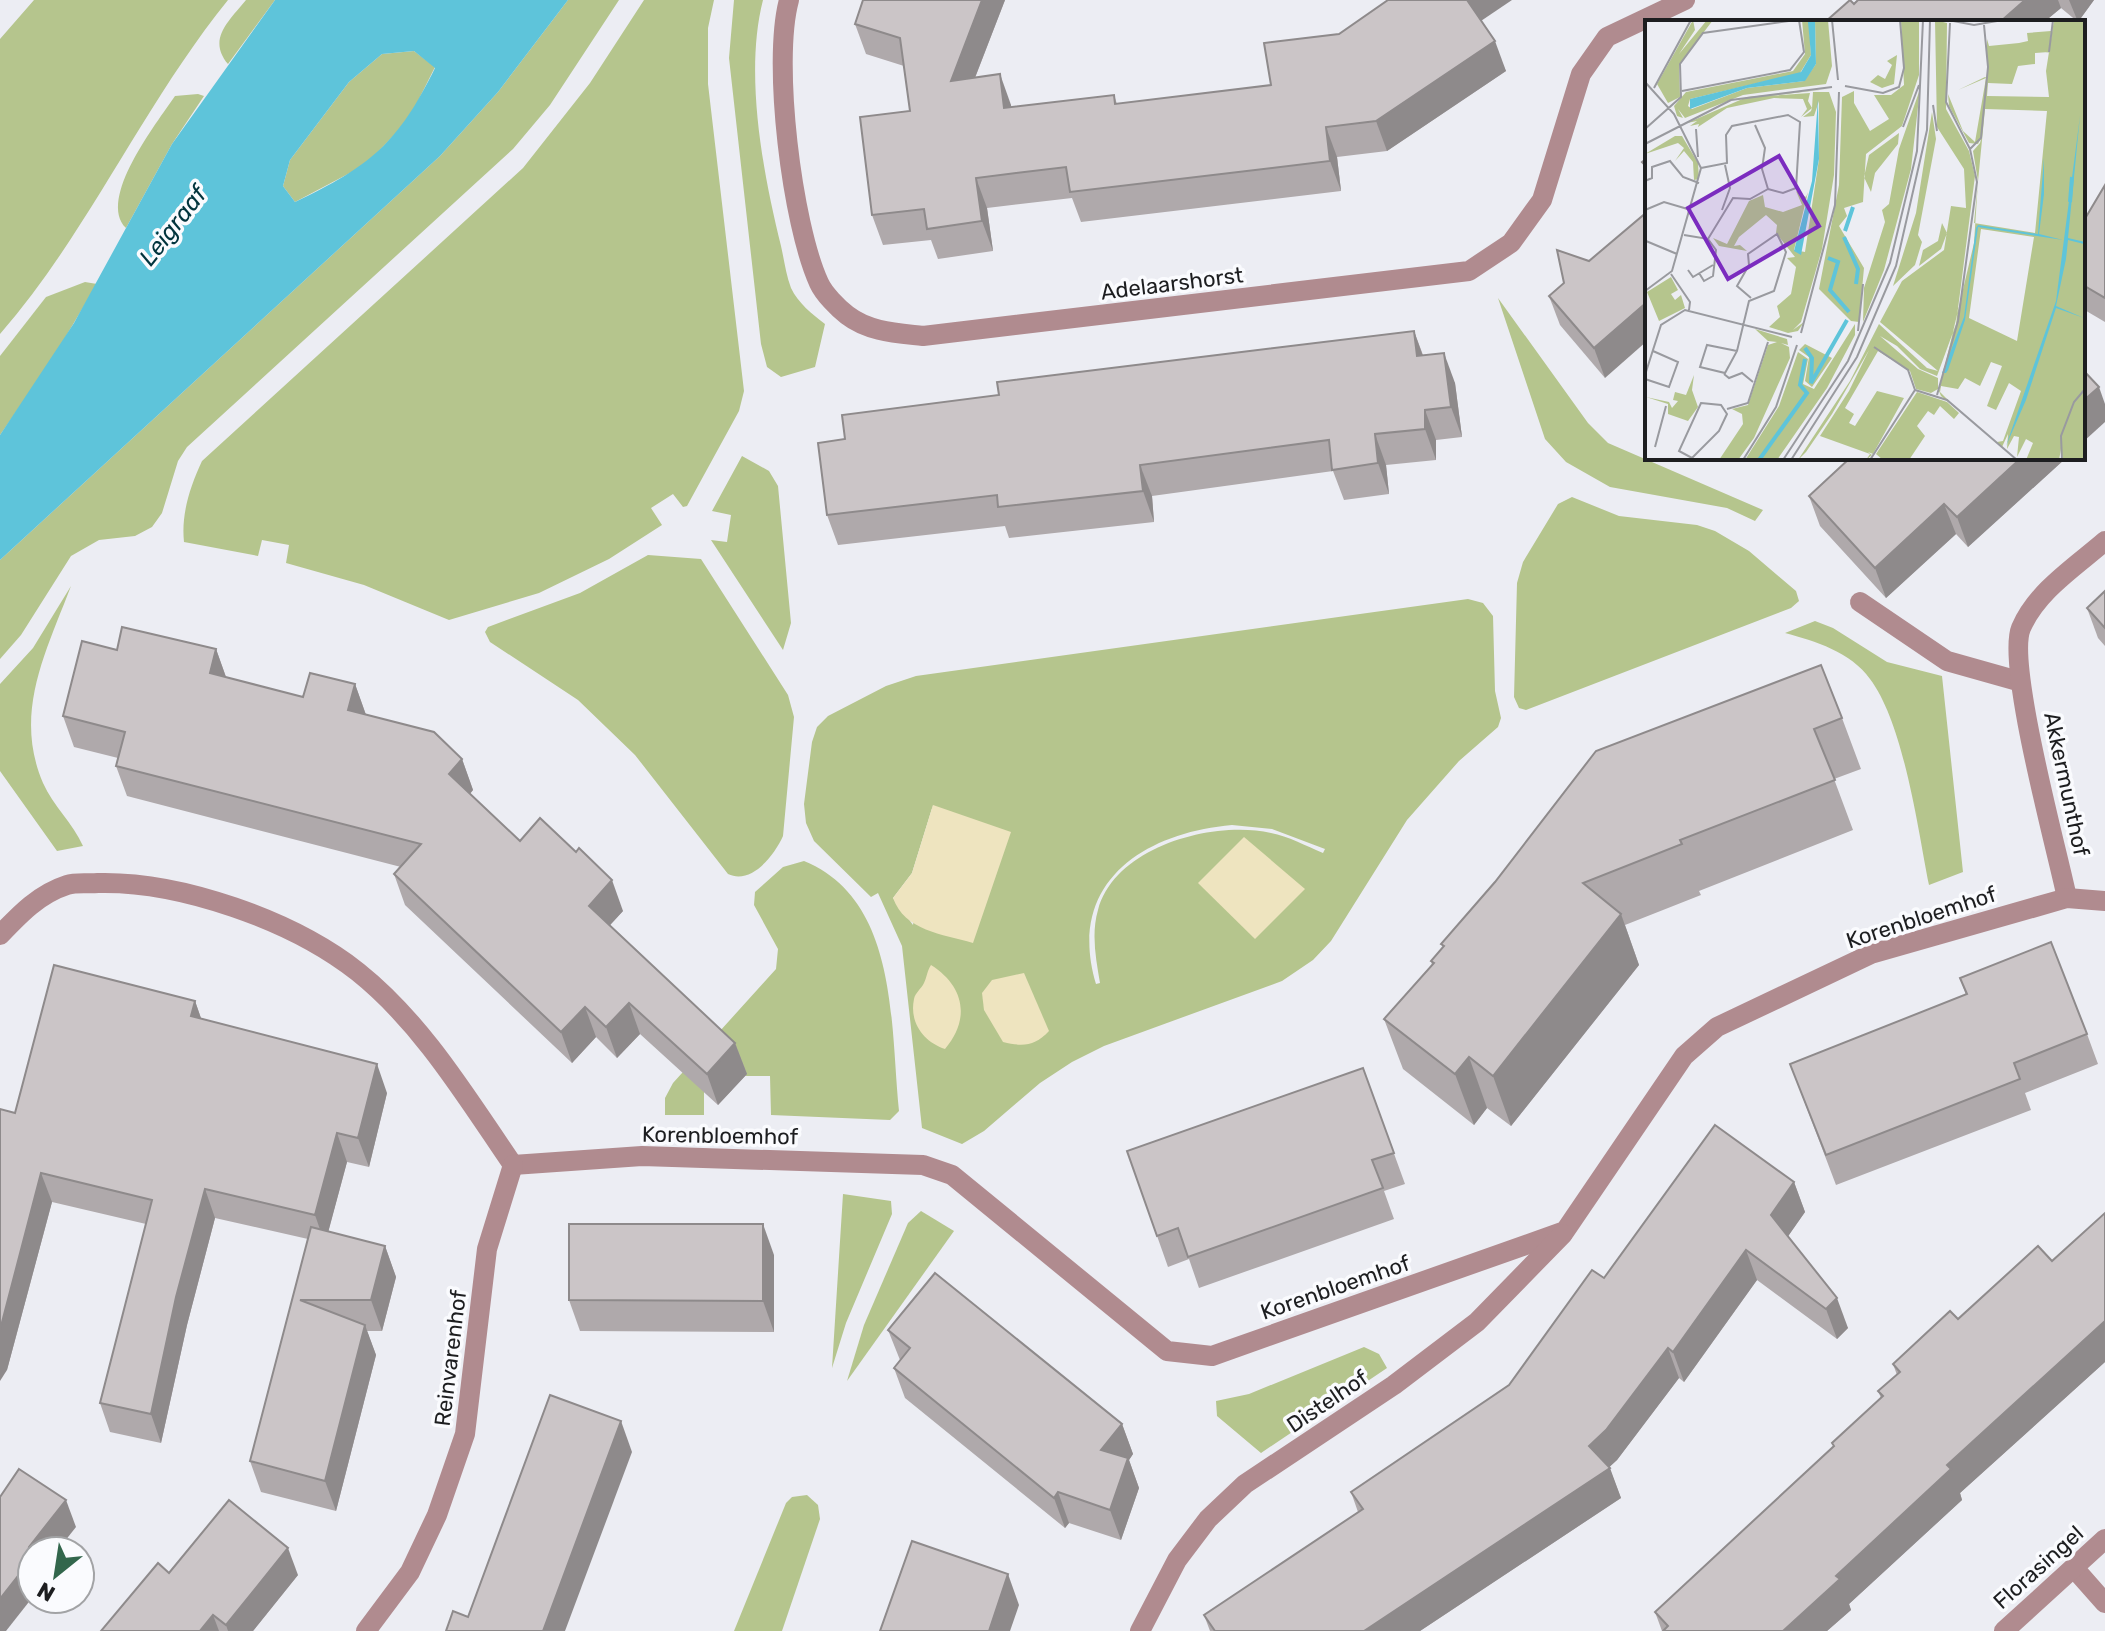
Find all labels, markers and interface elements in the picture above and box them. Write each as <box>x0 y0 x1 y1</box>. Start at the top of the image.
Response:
inset map <box>1645 20 2085 460</box>
water label: Leigraaf <box>133 179 214 271</box>
street label: Adelaarshorst <box>1099 261 1245 306</box>
street label: Akkermunthof <box>2038 710 2095 859</box>
street label: Korenbloemhof <box>1843 880 2000 954</box>
street label: Korenbloemhof <box>642 1121 799 1150</box>
street label: Korenbloemhof <box>1257 1249 1414 1326</box>
street label: Reinvarenhof <box>429 1288 472 1428</box>
street label: Distelhof <box>1281 1364 1374 1438</box>
street label: Florasingel <box>1988 1520 2089 1615</box>
north arrow <box>16 1535 96 1615</box>
text: N <box>33 1576 60 1608</box>

